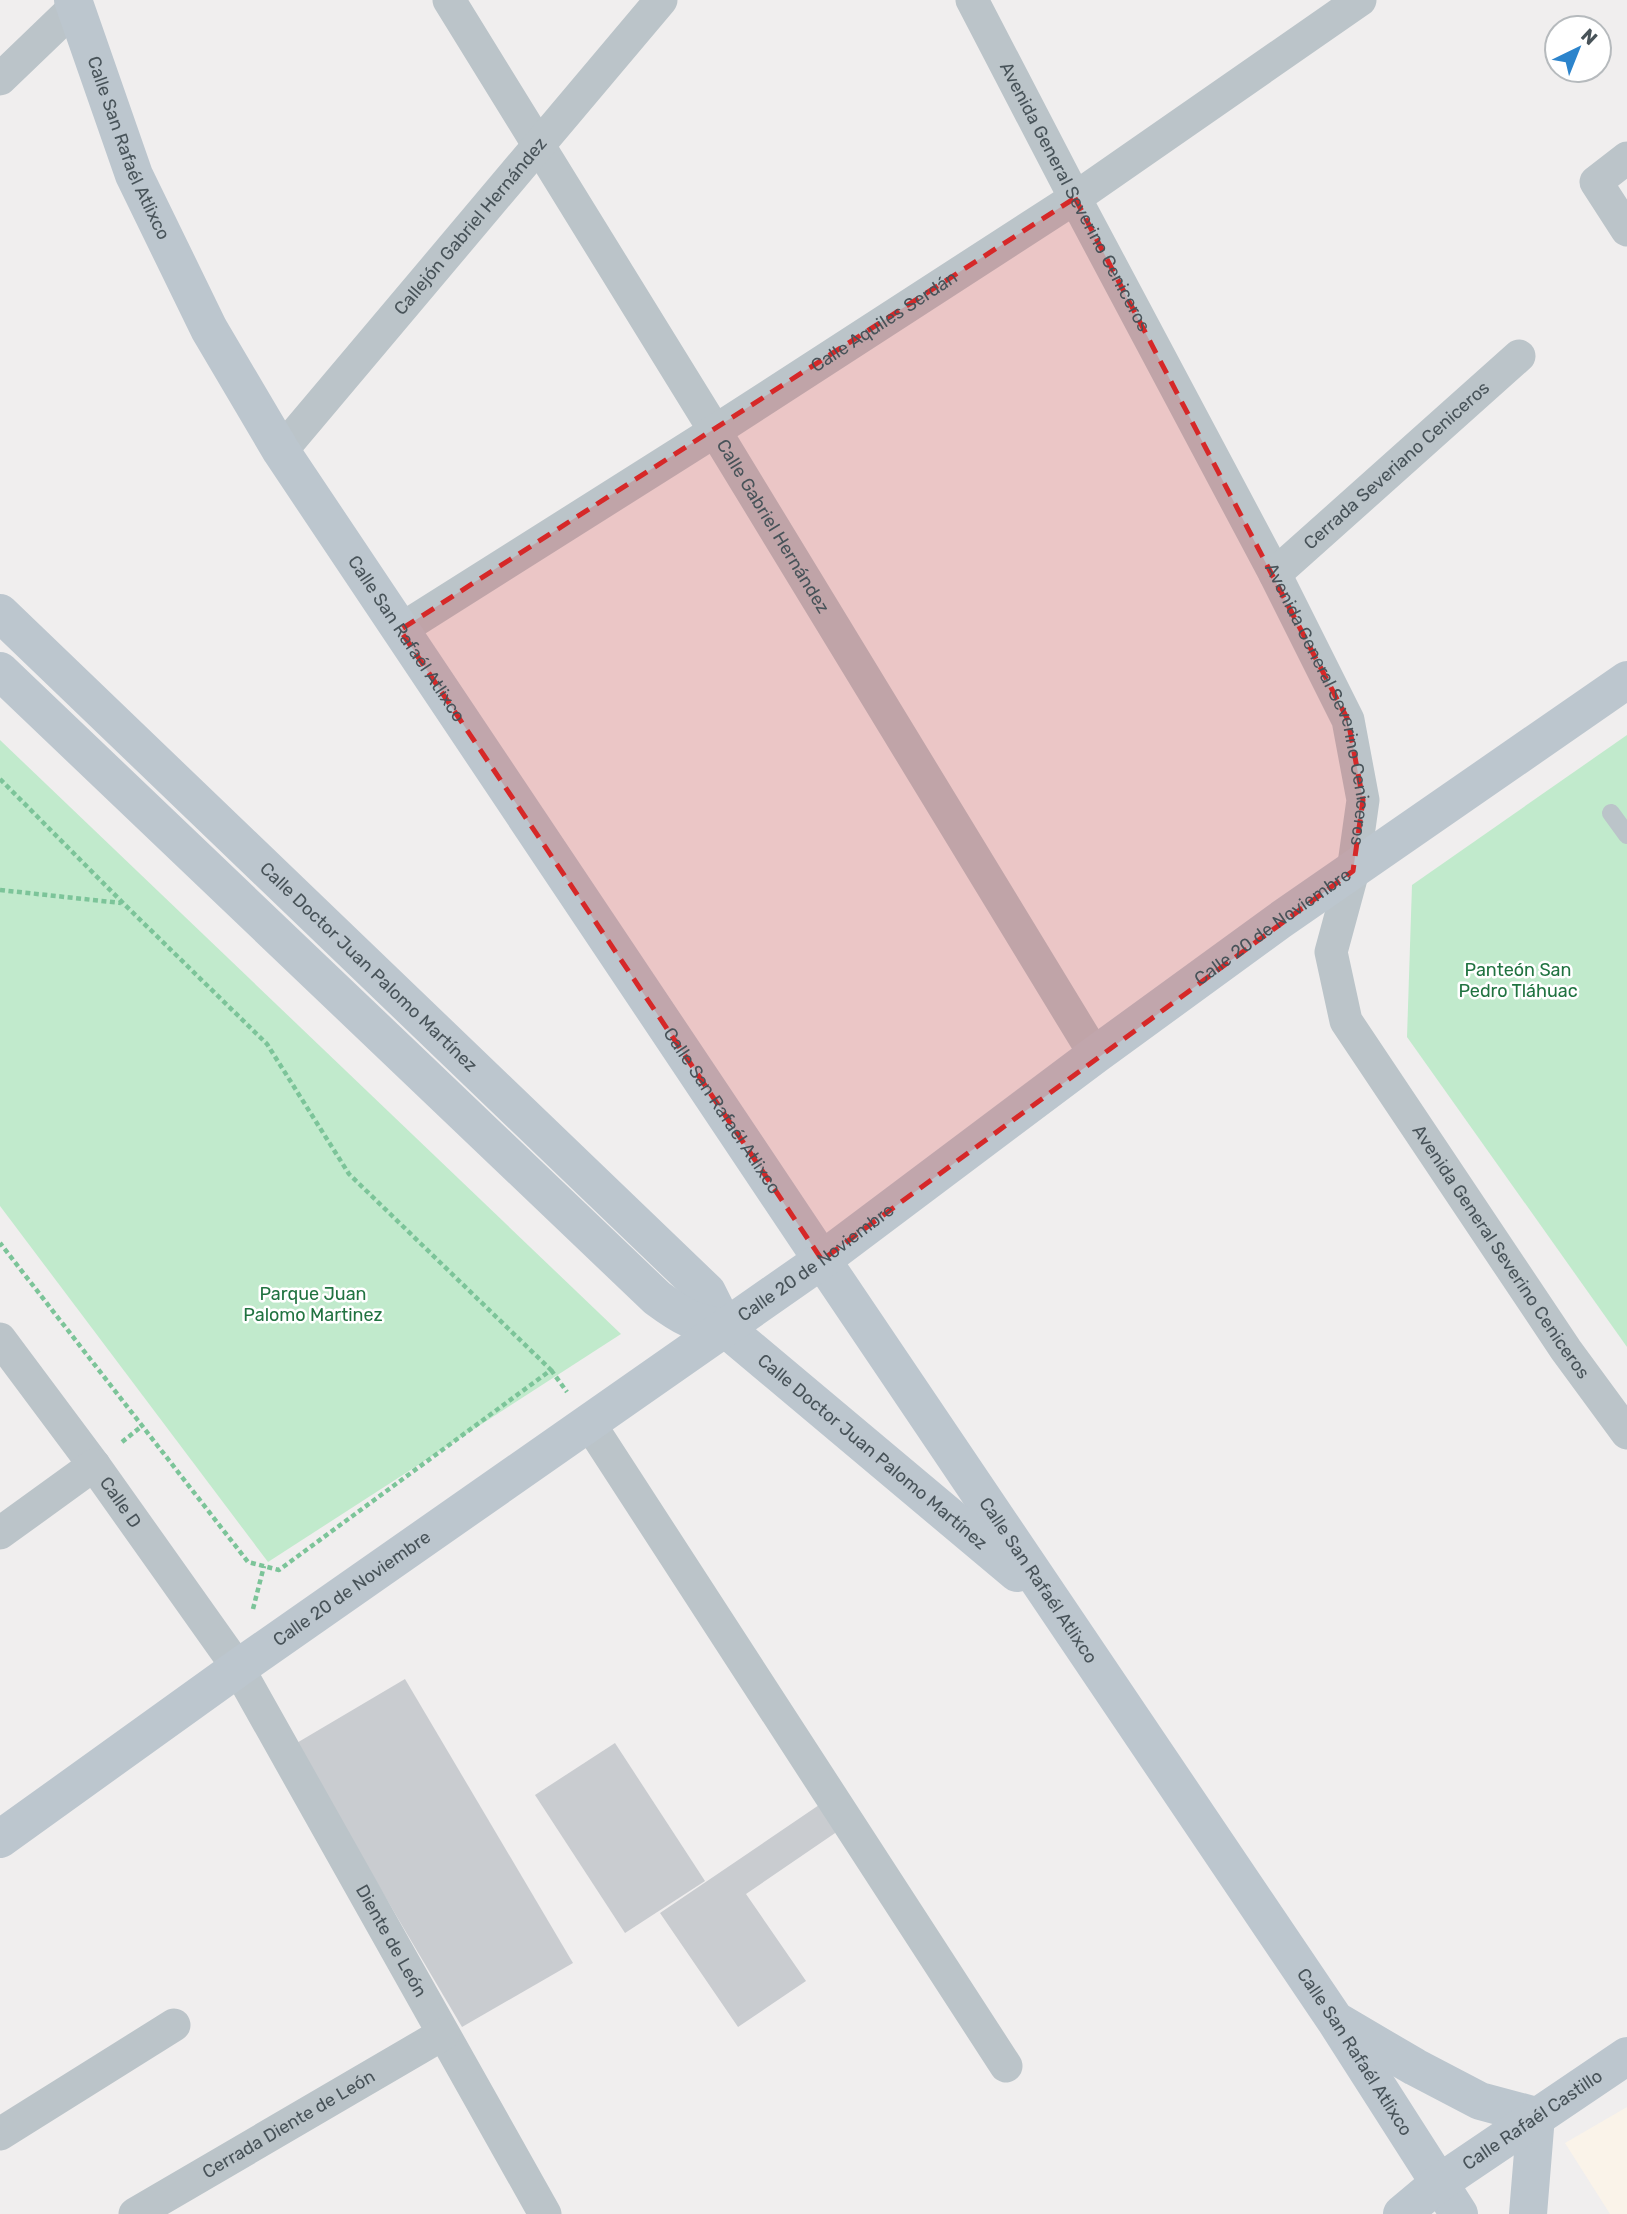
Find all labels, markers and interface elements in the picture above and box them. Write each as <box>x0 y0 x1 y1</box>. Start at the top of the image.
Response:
north arrow <box>1543 14 1613 84</box>
text: N <box>1576 24 1602 50</box>
street label: Calle San Rafaél Atlixco <box>82 53 175 243</box>
street label: Avenida General Severino Ceniceros <box>995 58 1155 335</box>
street label: Callejón Gabriel Hernández <box>389 133 552 320</box>
street label: Calle Aquiles Serdán <box>807 266 962 377</box>
street label: Cerrada Severiano Ceniceros <box>1299 377 1494 554</box>
street label: Calle Gabriel Hernández <box>712 435 834 617</box>
street label: Calle San Rafaél Atlixco <box>343 551 470 726</box>
street label: Avenida General Severino Ceniceros <box>1260 559 1374 847</box>
street label: Calle Doctor Juan Palomo Martínez <box>255 858 482 1076</box>
street label: Calle 20 de Noviembre <box>1190 863 1355 990</box>
park label: Panteón San Pedro Tláhuac <box>1458 959 1578 1002</box>
street label: Calle San Rafaél Atlixco <box>659 1023 786 1198</box>
street label: Avenida General Severino Ceniceros <box>1408 1121 1594 1383</box>
street label: Calle 20 de Noviembre <box>734 1199 898 1326</box>
park label: Parque Juan Palomo Martinez <box>243 1283 383 1326</box>
street label: Calle Doctor Juan Palomo Martínez <box>753 1349 992 1554</box>
street label: Calle D <box>95 1472 146 1532</box>
street label: Calle San Rafaél Atlixco <box>974 1493 1102 1668</box>
street label: Calle 20 de Noviembre <box>269 1526 435 1651</box>
street label: Diente de León <box>351 1881 432 2001</box>
street label: Calle San Rafaél Atlixco <box>1292 1964 1417 2140</box>
street label: Cerrada Diente de León <box>198 2065 379 2183</box>
street label: Calle Rafaél Castillo <box>1458 2065 1607 2175</box>

